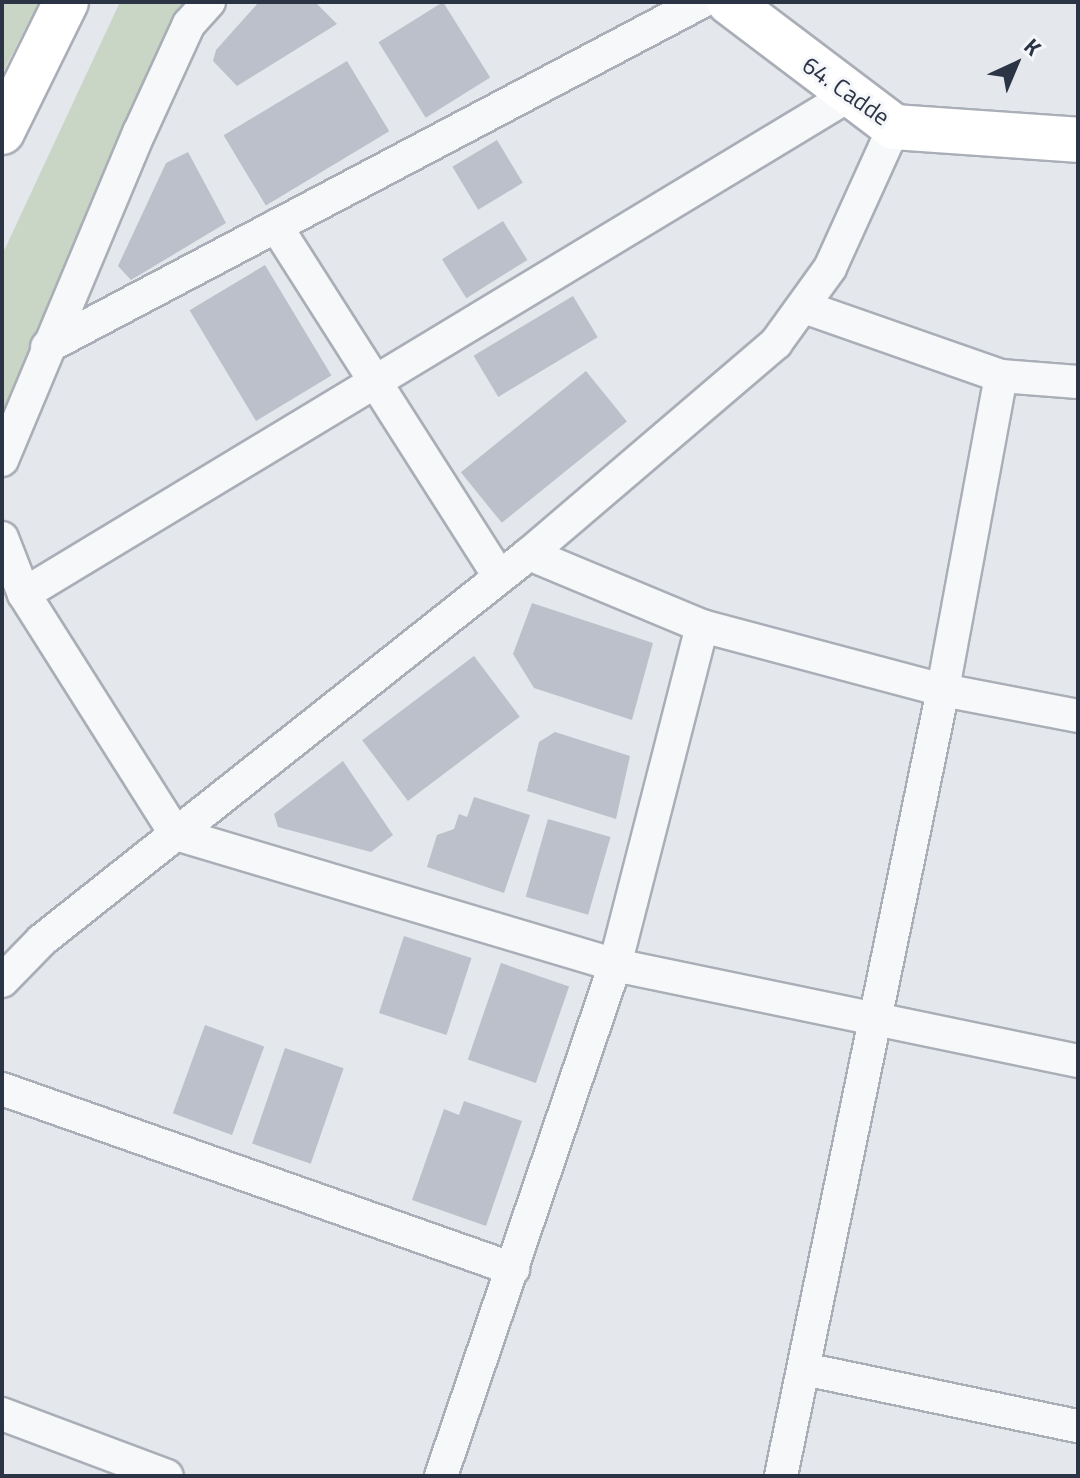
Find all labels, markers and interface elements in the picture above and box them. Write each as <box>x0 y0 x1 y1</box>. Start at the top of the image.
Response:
north arrow <box>976 24 1056 104</box>
text: K <box>1016 30 1049 63</box>
street label: 64. Cadde <box>797 51 895 131</box>

